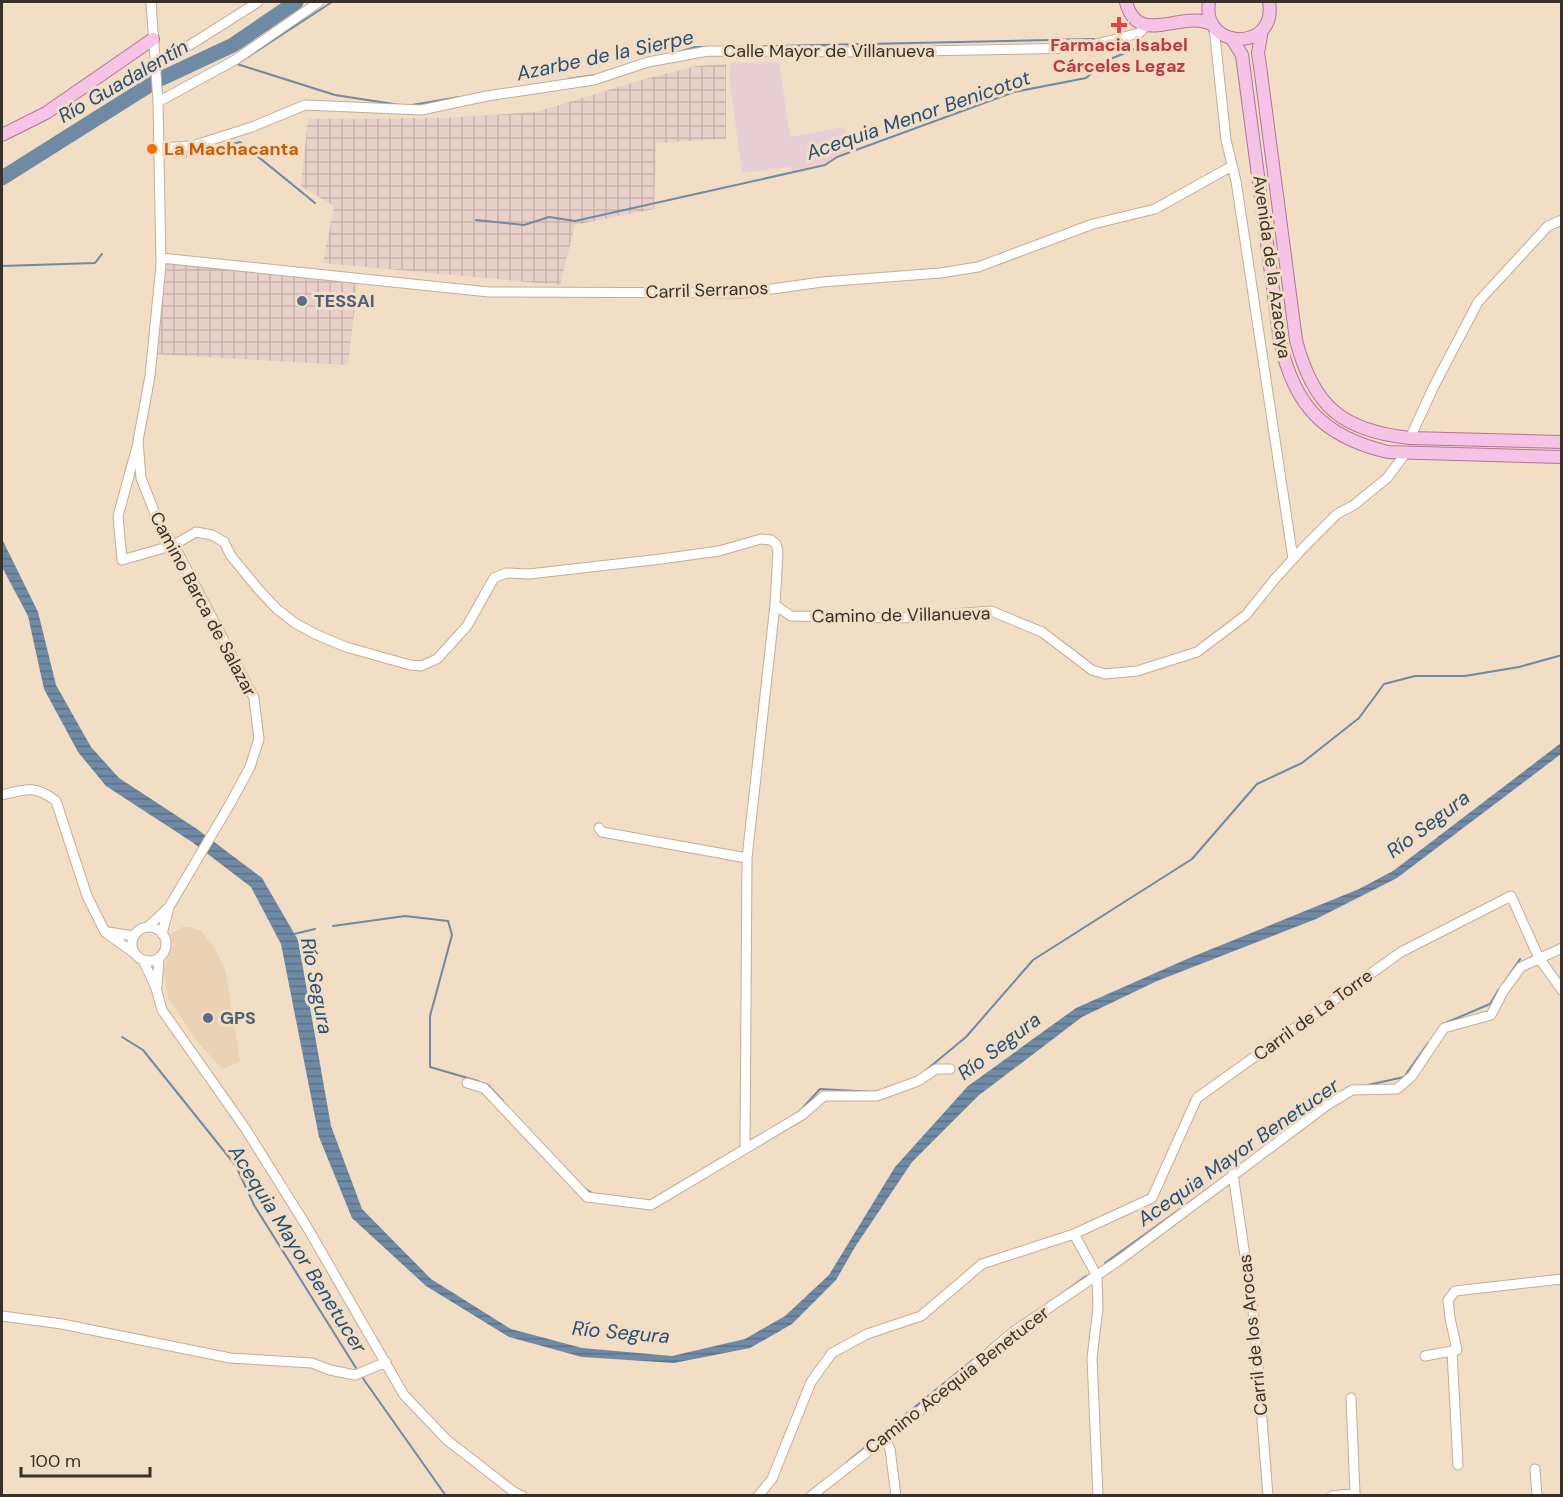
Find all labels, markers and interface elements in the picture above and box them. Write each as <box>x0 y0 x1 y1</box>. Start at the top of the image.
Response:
marker: Farmacia Isabel Cárceles Legaz <box>1112 18 1126 32</box>
water label: Azarbe de la Sierpe <box>513 24 696 87</box>
water label: Río Guadalentín <box>53 33 193 129</box>
place label: Farmacia Isabel Cárceles Legaz <box>1050 33 1188 78</box>
street label: Calle Mayor de Villanueva <box>723 39 935 63</box>
water label: Acequia Menor Benicotot <box>801 64 1034 166</box>
place label: La Machacanta <box>164 137 299 161</box>
marker: La Machacanta <box>145 142 159 156</box>
street label: Avenida de la Azacaya <box>1247 174 1297 360</box>
street label: Carril Serranos <box>645 276 769 304</box>
place label: TESSAI <box>314 289 375 313</box>
marker: TESSAI <box>295 294 309 308</box>
street label: Camino Barca de Salazar <box>144 508 262 701</box>
street label: Camino de Villanueva <box>811 601 991 629</box>
water label: Río Segura <box>1381 784 1475 864</box>
water label: Río Segura <box>295 935 339 1037</box>
street label: Carril de La Torre <box>1249 964 1377 1066</box>
place label: GPS <box>220 1006 256 1030</box>
water label: Río Segura <box>952 1006 1046 1086</box>
marker: GPS <box>201 1011 215 1025</box>
water label: Acequia Mayor Benetucer <box>1131 1072 1344 1232</box>
water label: Acequia Mayor Benetucer <box>223 1139 373 1358</box>
street label: Carril de los Arocas <box>1233 1253 1273 1417</box>
street label: Camino Acequia Benetucer <box>860 1300 1054 1459</box>
water label: Río Segura <box>571 1315 671 1349</box>
scale bar <box>21 1440 150 1478</box>
text: 100 m <box>30 1449 81 1473</box>

